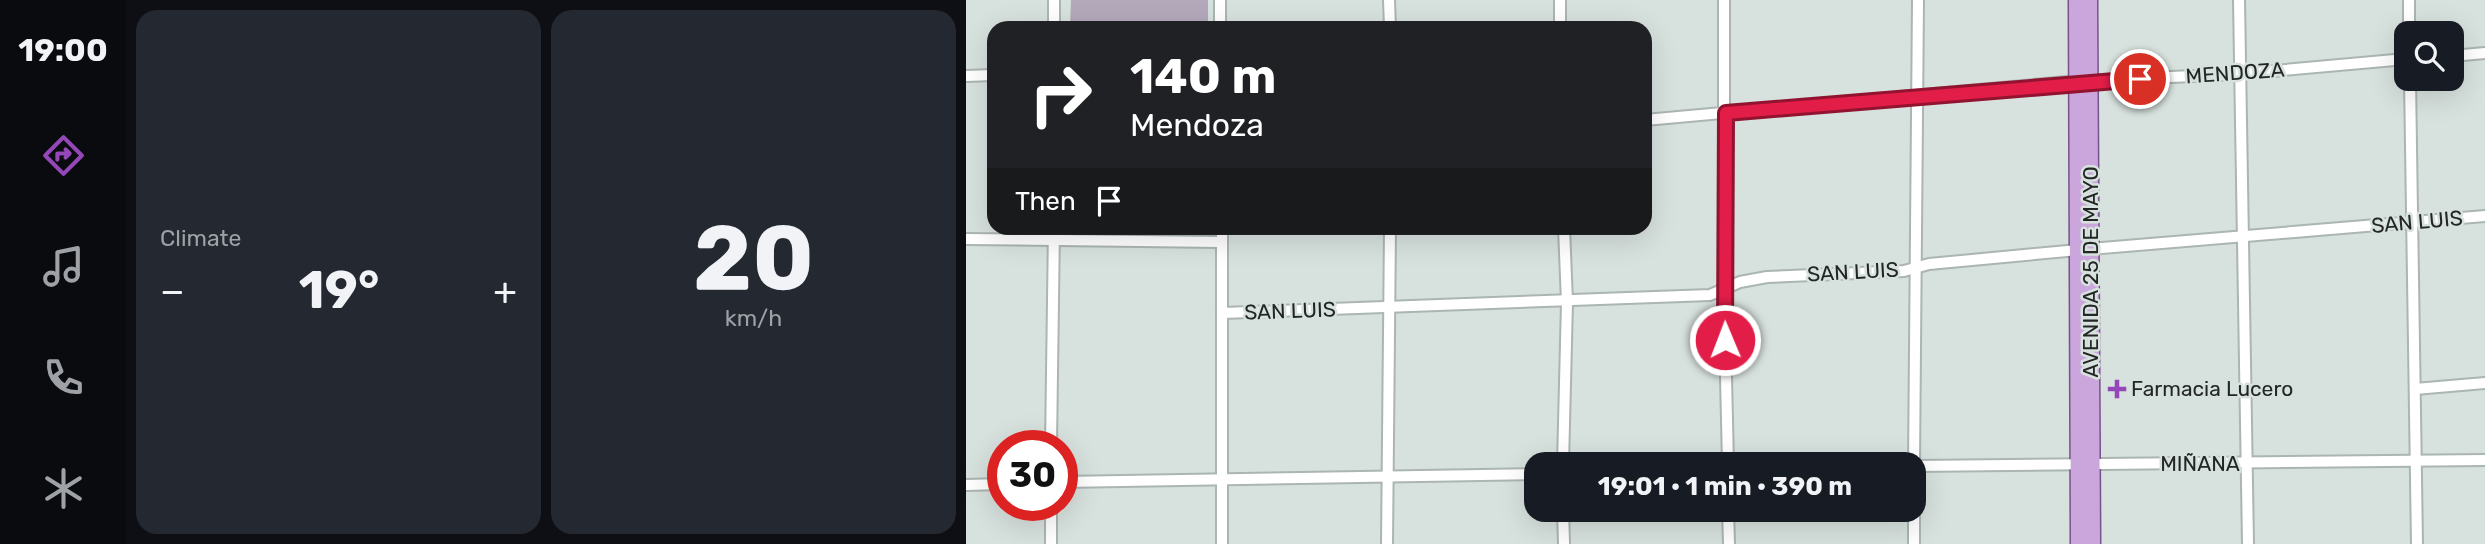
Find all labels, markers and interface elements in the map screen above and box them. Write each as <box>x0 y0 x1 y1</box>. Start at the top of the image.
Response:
map controls <box>2394 21 2464 91</box>
button: search <box>2394 21 2464 91</box>
text: 19:00 <box>18 31 108 69</box>
text: 140 m <box>1130 47 1276 105</box>
icon: right <box>1015 49 1106 140</box>
pin <box>2110 49 2170 109</box>
street label: MENDOZA <box>2185 57 2285 88</box>
icon: arrive <box>2121 60 2159 98</box>
text: Mendoza <box>1130 106 1264 144</box>
icon: directions <box>39 131 88 180</box>
street label: AVENIDA 25 DE MAYO <box>2078 166 2103 378</box>
icon: arrive <box>1090 182 1128 220</box>
text: Then <box>1015 186 1076 217</box>
text: 20 <box>693 204 814 312</box>
street label: SAN LUIS <box>2370 205 2464 238</box>
text: Climate <box>160 224 241 252</box>
icon: music <box>39 242 88 291</box>
street label: SAN LUIS <box>1807 257 1899 286</box>
text: 19° <box>299 259 379 321</box>
text: − <box>160 268 185 314</box>
text: + <box>493 268 517 314</box>
street label: SAN LUIS <box>1244 296 1336 325</box>
position arrow <box>1688 303 1762 377</box>
text: km/h <box>725 304 782 332</box>
icon: phone <box>39 353 88 402</box>
place label: Farmacia Lucero <box>2131 376 2293 401</box>
marker: Farmacia Lucero <box>2109 381 2125 397</box>
speed limit sign: 30 <box>987 430 1078 521</box>
street label: MIÑANA <box>2160 451 2240 476</box>
icon: climate <box>39 464 88 513</box>
text: 19:01 · 1 min · 390 m <box>1598 471 1852 502</box>

